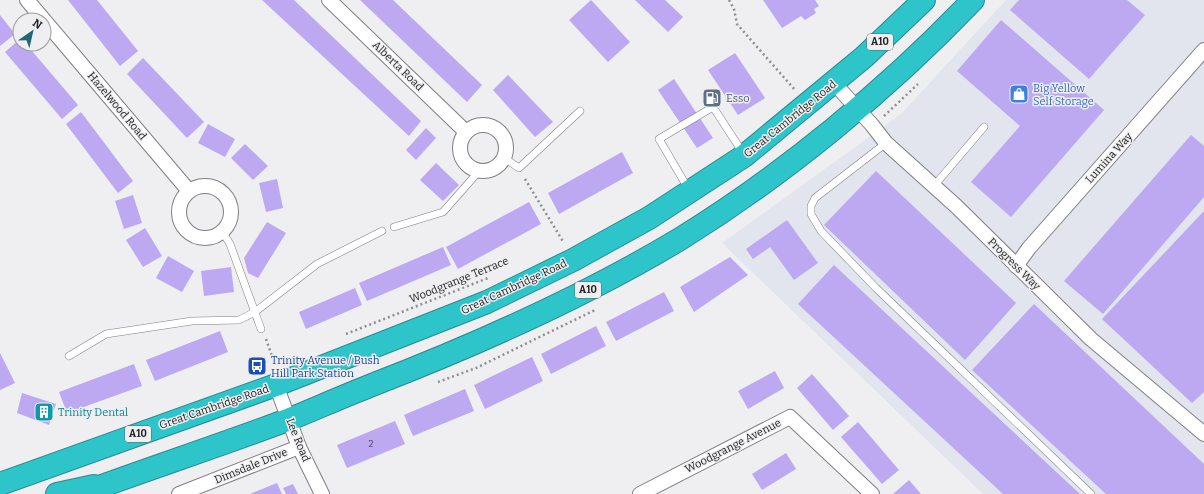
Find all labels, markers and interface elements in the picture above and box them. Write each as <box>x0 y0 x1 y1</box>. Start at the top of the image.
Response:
north arrow <box>12 12 52 52</box>
text: N <box>30 16 45 32</box>
road number: A10 <box>867 34 893 50</box>
street label: Alberta Road <box>370 38 427 94</box>
street label: Hazelwood Road <box>85 69 150 143</box>
street label: Great Cambridge Road <box>741 77 839 160</box>
place label: Big Yellow Self Storage <box>1033 82 1094 108</box>
shop icon: Big Yellow Self Storage <box>1008 83 1030 105</box>
fuel station icon: Esso <box>701 87 723 109</box>
place label: Esso <box>726 92 749 105</box>
street label: Lumina Way <box>1083 130 1135 186</box>
street label: Progress Way <box>985 235 1043 293</box>
street label: Woodgrange Terrace <box>407 254 511 306</box>
street label: Great Cambridge Road <box>459 257 569 317</box>
road number: A10 <box>575 282 601 298</box>
place label: Trinity Avenue / Bush Hill Park Station <box>271 354 380 380</box>
bus stop icon: Trinity Avenue / Bush Hill Park Station <box>246 355 268 377</box>
street label: Great Cambridge Road <box>157 382 271 432</box>
building icon: Trinity Dental <box>33 401 55 423</box>
place label: Trinity Dental <box>58 406 128 419</box>
street label: Lee Road <box>283 416 313 464</box>
street label: Woodgrange Avenue <box>683 416 783 476</box>
road number: A10 <box>125 426 151 442</box>
house number: 2 <box>369 439 374 449</box>
street label: Dimsdale Drive <box>213 445 289 487</box>

